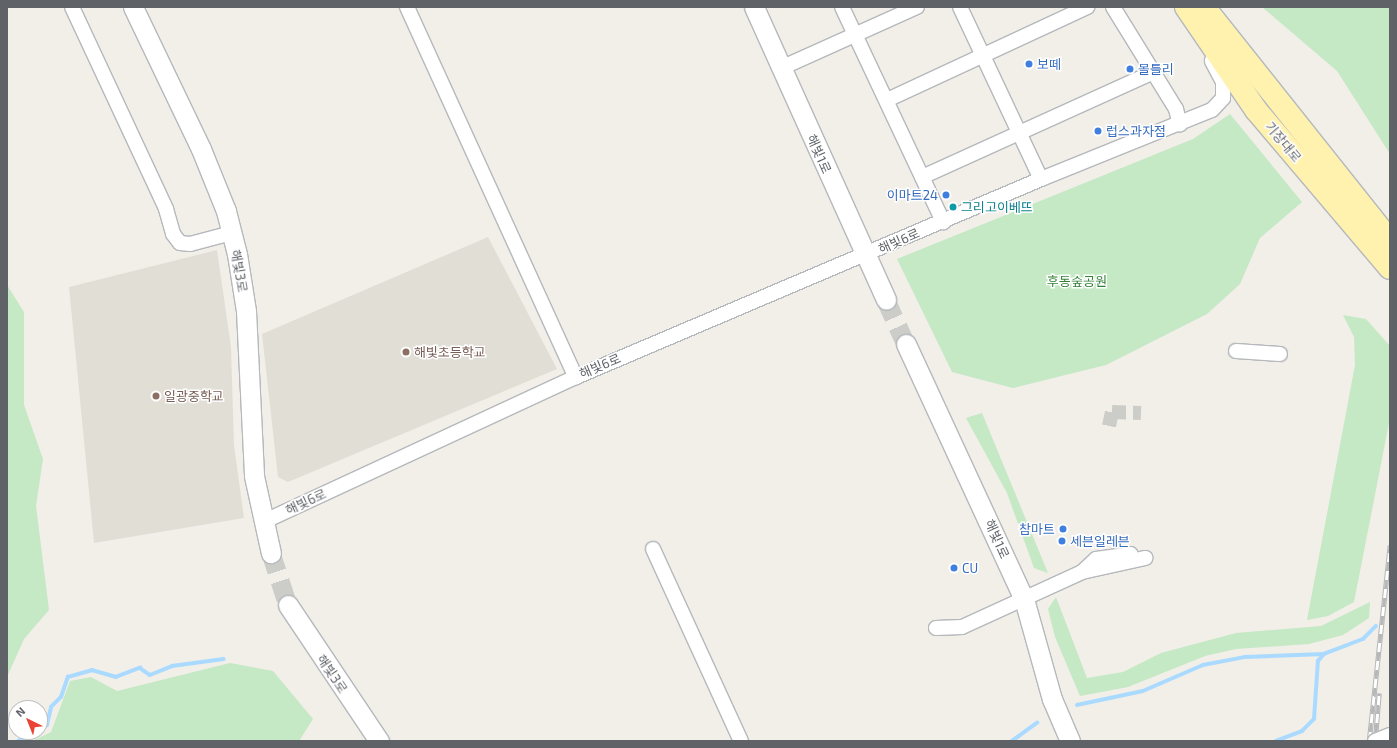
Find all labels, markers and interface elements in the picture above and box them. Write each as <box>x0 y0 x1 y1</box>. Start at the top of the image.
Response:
place label: 보떼 <box>1037 56 1061 72</box>
marker: 보떼 <box>1024 59 1034 69</box>
place label: 몰틀리 <box>1138 61 1174 77</box>
marker: 몰틀리 <box>1125 64 1135 74</box>
street label: 기장대로 <box>1262 119 1304 165</box>
place label: 럽스과자점 <box>1106 123 1166 139</box>
marker: 럽스과자점 <box>1093 126 1103 136</box>
street label: 해빛1로 <box>804 132 834 176</box>
place label: 이마트24 <box>887 187 938 203</box>
marker: 이마트24 <box>941 190 951 200</box>
place label: 그리고이베뜨 <box>961 199 1033 215</box>
marker: 그리고이베뜨 <box>948 202 958 212</box>
street label: 해빛6로 <box>876 225 922 257</box>
street label: 해빛3로 <box>228 248 250 294</box>
park label: 후동숲공원 <box>1047 273 1107 289</box>
place label: 해빛초등학교 <box>414 344 486 360</box>
marker: 해빛초등학교 <box>401 347 411 357</box>
street label: 해빛6로 <box>577 350 623 382</box>
place label: 일광중학교 <box>164 388 224 404</box>
marker: 일광중학교 <box>151 391 161 401</box>
street label: 해빛6로 <box>283 486 329 518</box>
street label: 해빛1로 <box>982 517 1012 561</box>
place label: 참마트 <box>1019 521 1055 537</box>
marker: 참마트 <box>1058 524 1068 534</box>
place label: 세븐일레븐 <box>1070 533 1130 549</box>
marker: 세븐일레븐 <box>1057 536 1067 546</box>
place label: CU <box>962 560 978 576</box>
marker: CU <box>949 563 959 573</box>
street label: 해빛3로 <box>313 652 351 696</box>
north arrow <box>8 700 48 740</box>
text: N <box>13 704 27 719</box>

